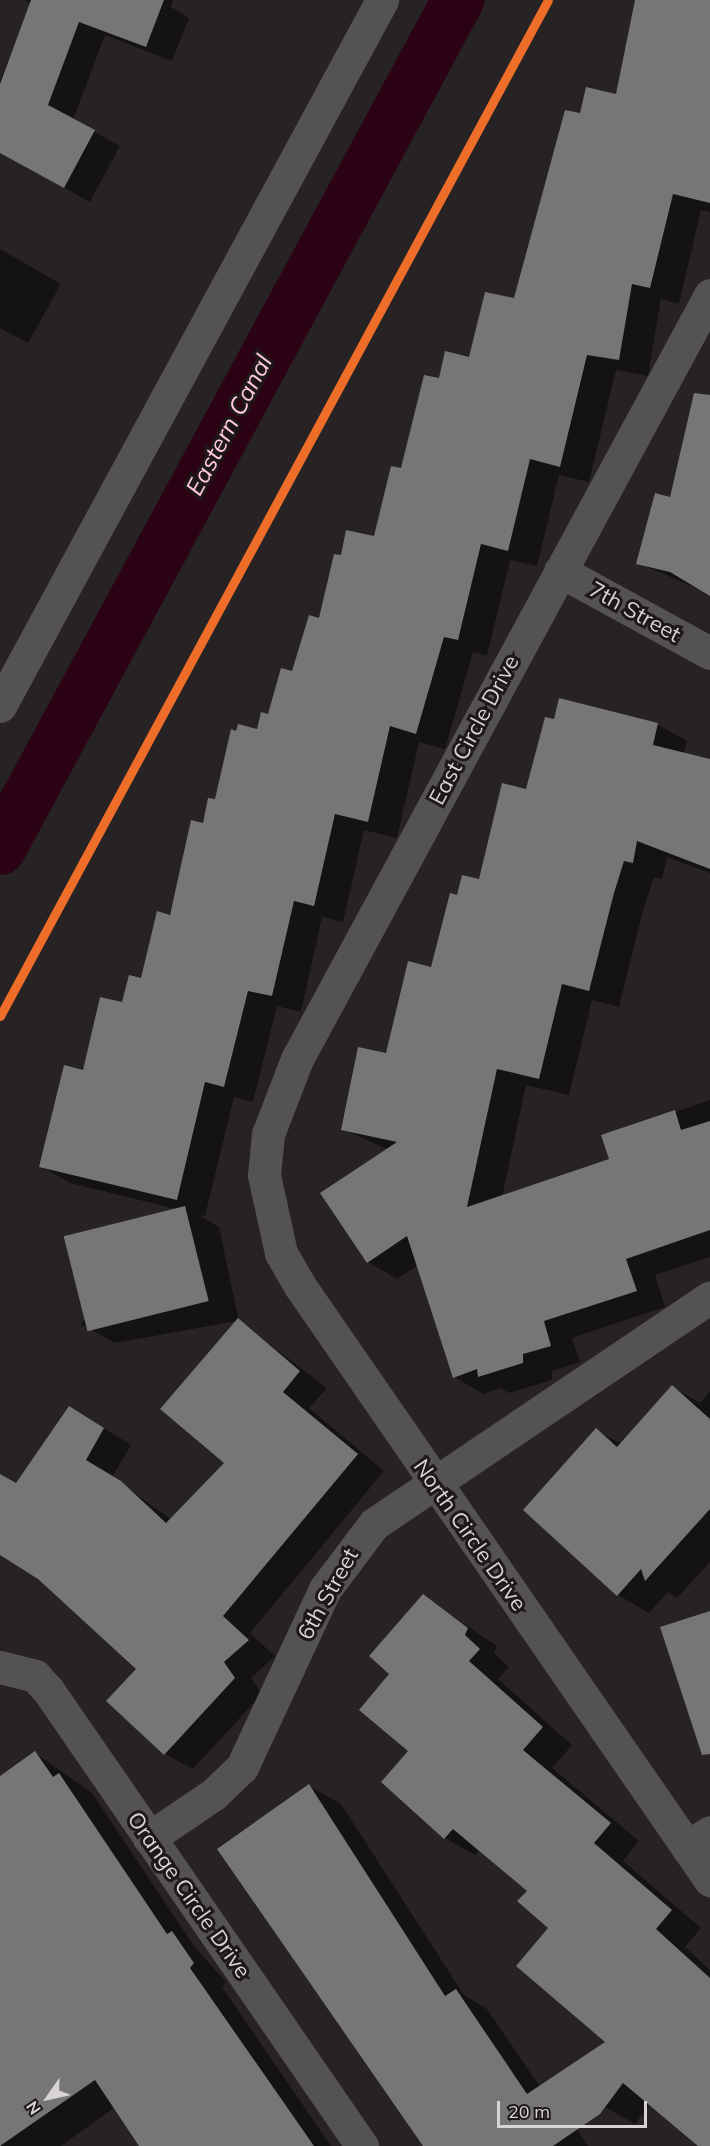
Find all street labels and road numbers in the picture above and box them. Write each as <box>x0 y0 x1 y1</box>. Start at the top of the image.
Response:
street label: 7th Street <box>585 576 685 648</box>
street label: East Circle Drive <box>424 651 524 809</box>
street label: North Circle Drive <box>408 1454 532 1616</box>
street label: 6th Street <box>292 1544 364 1644</box>
street label: Orange Circle Drive <box>122 1807 256 1983</box>

